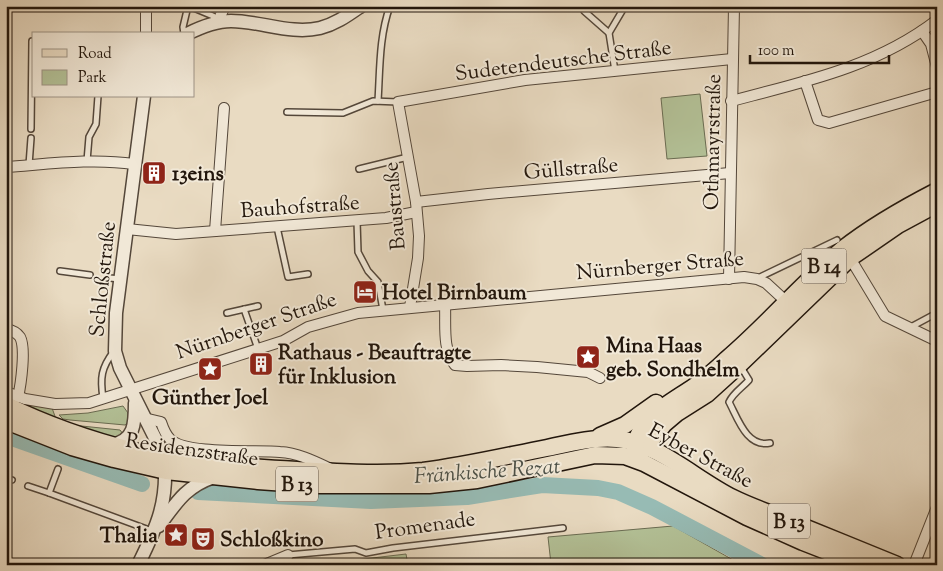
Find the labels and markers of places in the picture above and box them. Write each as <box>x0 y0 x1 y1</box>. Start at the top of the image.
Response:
building icon: 13eins <box>141 160 167 186</box>
place label: 13eins <box>172 160 224 190</box>
hotel icon: Hotel Birnbaum <box>352 279 378 305</box>
place label: Hotel Birnbaum <box>382 279 527 309</box>
place label: Mina Haas geb. Sondhelm <box>606 332 740 386</box>
place label: Rathaus - Beauftragte für Inklusion <box>278 339 471 393</box>
place icon: Mina Haas geb. Sondhelm <box>575 344 601 370</box>
building icon: Rathaus - Beauftragte für Inklusion <box>248 351 274 377</box>
place icon: Günther Joel <box>197 356 223 382</box>
place label: Günther Joel <box>152 384 268 414</box>
place label: Thalia <box>100 522 158 552</box>
place icon: Thalia <box>163 522 189 548</box>
theatre icon: Schloßkino <box>190 526 216 552</box>
place label: Schloßkino <box>220 526 324 556</box>

